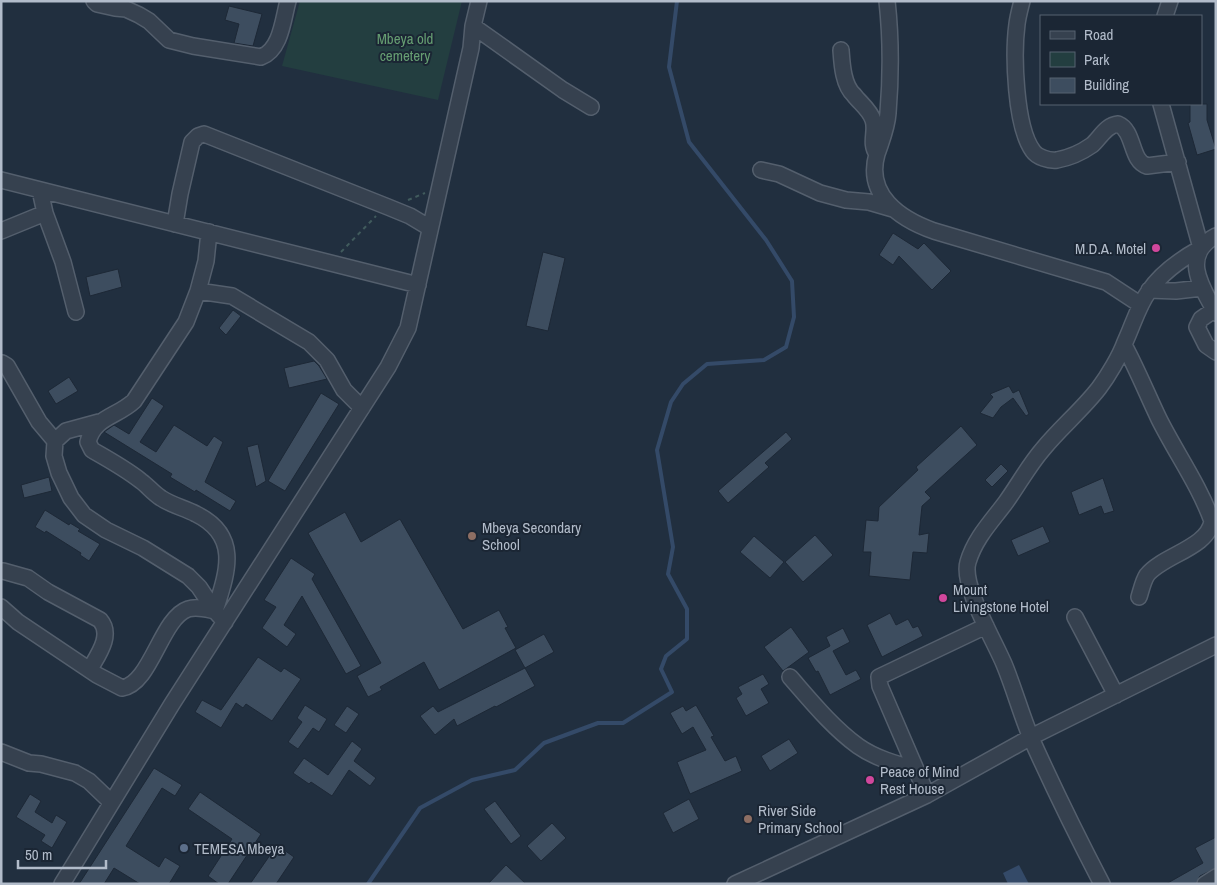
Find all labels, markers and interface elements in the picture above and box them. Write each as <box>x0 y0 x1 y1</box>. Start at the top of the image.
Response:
legend <box>1040 15 1202 105</box>
text: Road <box>1084 24 1113 45</box>
park label: Mbeya old cemetery <box>377 28 433 66</box>
text: Park <box>1084 49 1110 70</box>
text: Building <box>1084 74 1129 95</box>
place label: M.D.A. Motel <box>1075 238 1146 259</box>
marker: M.D.A. Motel <box>1150 242 1162 254</box>
place label: Mbeya Secondary School <box>482 517 582 555</box>
marker: Mbeya Secondary School <box>466 530 478 542</box>
place label: Mount Livingstone Hotel <box>953 579 1049 617</box>
marker: Mount Livingstone Hotel <box>937 592 949 604</box>
place label: Peace of Mind Rest House <box>880 761 959 799</box>
marker: Peace of Mind Rest House <box>864 774 876 786</box>
place label: River Side Primary School <box>758 800 842 838</box>
marker: River Side Primary School <box>742 813 754 825</box>
scale bar <box>18 838 105 870</box>
place label: TEMESA Mbeya <box>194 838 284 859</box>
marker: TEMESA Mbeya <box>178 842 190 854</box>
text: 50 m <box>25 844 52 865</box>

